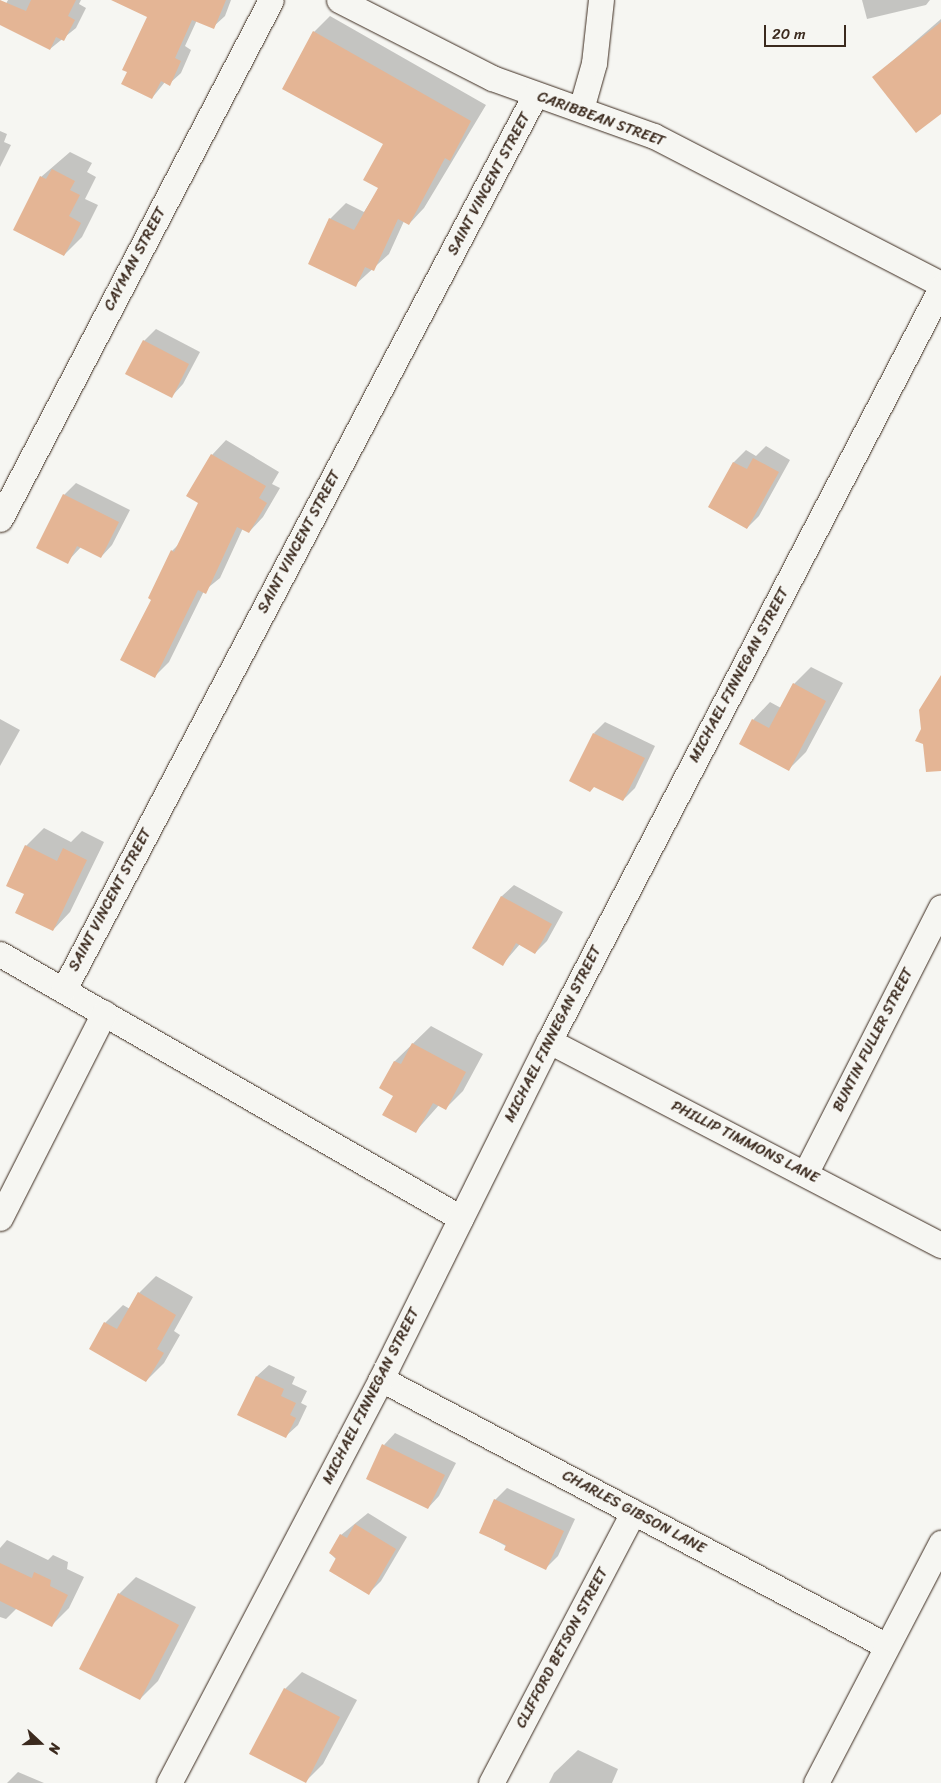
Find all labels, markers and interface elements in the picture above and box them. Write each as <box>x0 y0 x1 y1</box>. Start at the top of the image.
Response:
scale bar <box>766 15 848 47</box>
text: 20 m <box>772 21 806 47</box>
street label: CARIBBEAN STREET <box>534 87 668 151</box>
street label: SAINT VINCENT STREET <box>443 108 535 260</box>
street label: CAYMAN STREET <box>100 204 170 314</box>
street label: SAINT VINCENT STREET <box>253 466 345 618</box>
street label: MICHAEL FINNEGAN STREET <box>685 584 793 766</box>
street label: SAINT VINCENT STREET <box>64 824 156 976</box>
street label: MICHAEL FINNEGAN STREET <box>501 943 605 1125</box>
street label: BUNTIN FULLER STREET <box>828 964 918 1116</box>
street label: PHILLIP TIMMONS LANE <box>667 1096 823 1188</box>
street label: MICHAEL FINNEGAN STREET <box>319 1305 423 1487</box>
street label: CHARLES GIBSON LANE <box>559 1467 709 1557</box>
street label: CLIFFORD BETSON STREET <box>512 1565 612 1731</box>
north arrow <box>15 1718 65 1768</box>
text: N <box>41 1740 68 1758</box>

